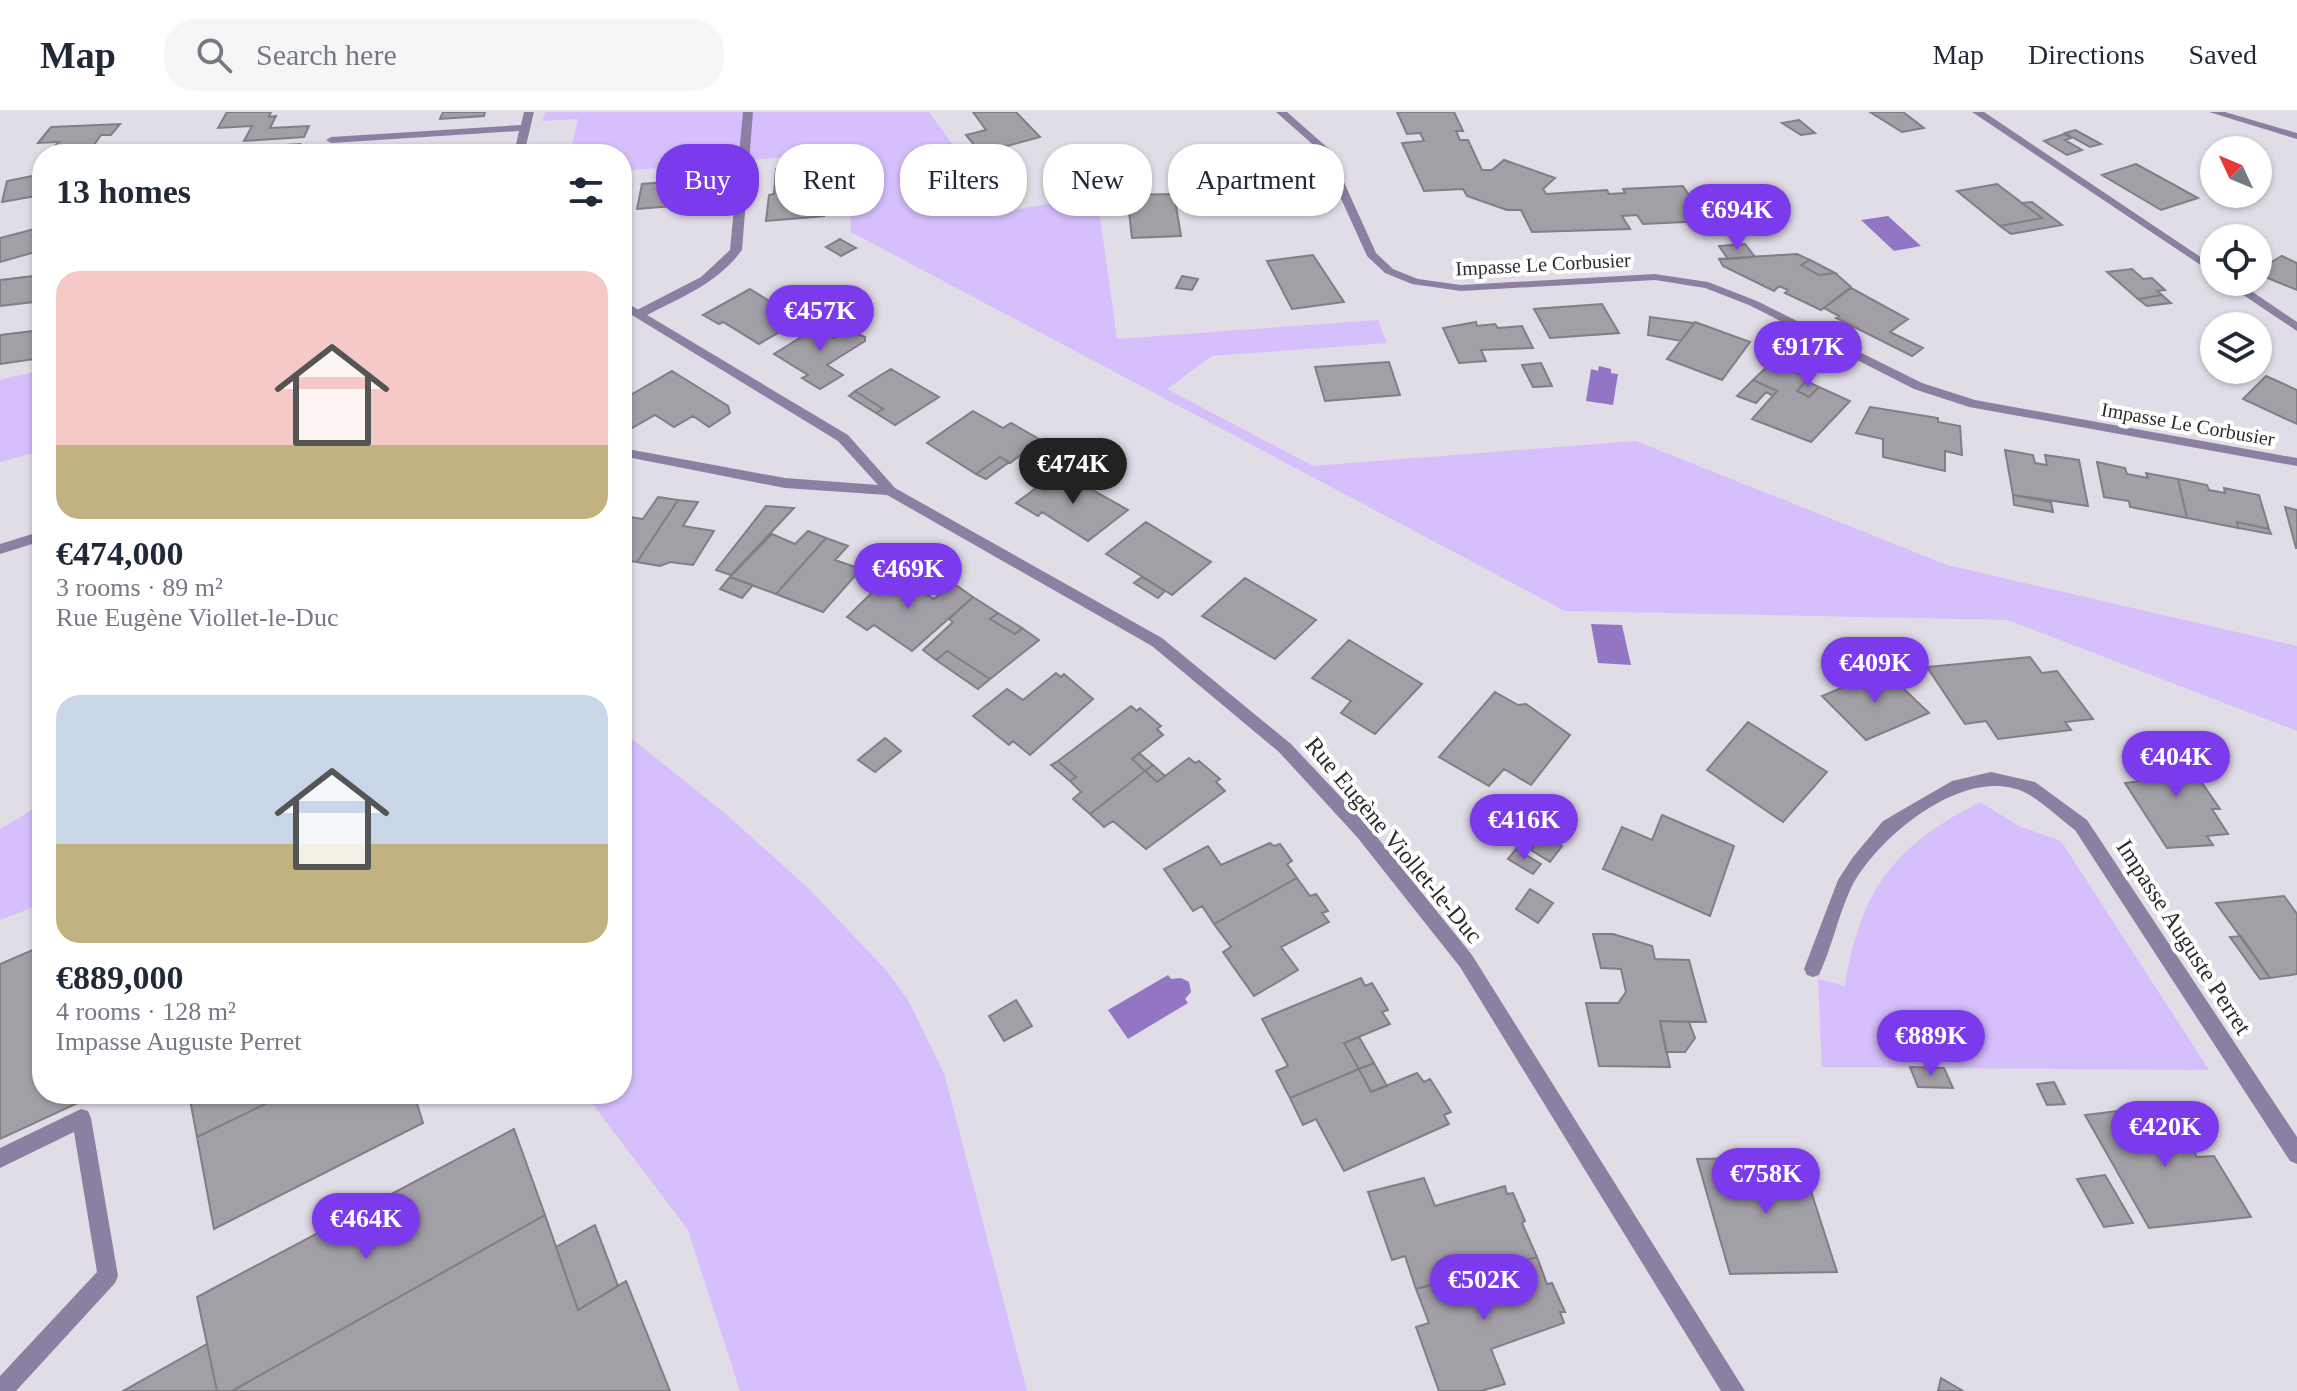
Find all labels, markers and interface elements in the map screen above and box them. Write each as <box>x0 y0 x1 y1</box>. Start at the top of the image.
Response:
search box <box>164 19 724 91</box>
icon: search <box>192 33 236 77</box>
text: Map <box>40 34 116 76</box>
text: Search here <box>256 38 397 71</box>
text: Map <box>1933 39 1984 70</box>
text: Directions <box>2028 39 2145 70</box>
text: Saved <box>2189 39 2257 70</box>
north arrow <box>2200 136 2272 208</box>
map controls <box>2200 136 2272 384</box>
chip: Buy <box>656 144 759 216</box>
chip: Rent <box>775 144 884 216</box>
chip: Filters <box>900 144 1027 216</box>
chip: New <box>1043 144 1152 216</box>
chip: Apartment <box>1168 144 1344 216</box>
icon: filters <box>564 170 608 214</box>
text: 13 homes <box>56 173 191 210</box>
pin: €694K <box>1681 184 1793 252</box>
text: €694K <box>1701 195 1773 224</box>
button: locate <box>2200 224 2272 296</box>
street label: Impasse Le Corbusier <box>1455 248 1632 281</box>
pin: €457K <box>764 285 876 353</box>
text: €457K <box>784 296 856 325</box>
button: layers <box>2200 312 2272 384</box>
pin: €917K <box>1752 321 1864 389</box>
icon: home <box>260 323 404 467</box>
text: €917K <box>1772 332 1844 361</box>
street label: Impasse Le Corbusier <box>2099 398 2277 451</box>
pin: €474K <box>1017 438 1129 506</box>
text: €474K <box>1037 449 1109 478</box>
text: €474,000 <box>56 535 184 572</box>
pin: €469K <box>852 543 964 611</box>
text: €469K <box>872 554 944 583</box>
text: 3 rooms · 89 m² <box>56 573 223 602</box>
text: Rue Eugène Viollet-le-Duc <box>56 603 338 632</box>
pin: €409K <box>1819 637 1931 705</box>
text: €409K <box>1839 648 1911 677</box>
pin: €404K <box>2120 731 2232 799</box>
street label: Rue Eugène Viollet-le-Duc <box>1300 732 1488 948</box>
text: €404K <box>2140 742 2212 771</box>
icon: home <box>260 747 404 891</box>
pin: €416K <box>1468 794 1580 862</box>
text: €416K <box>1488 805 1560 834</box>
street label: Impasse Auguste Perret <box>2111 835 2257 1039</box>
text: €889,000 <box>56 959 184 996</box>
text: 4 rooms · 128 m² <box>56 997 236 1026</box>
pin: €889K <box>1875 1010 1987 1078</box>
text: €889K <box>1895 1021 1967 1050</box>
text: Impasse Auguste Perret <box>56 1027 302 1056</box>
pin: €420K <box>2109 1101 2221 1169</box>
text: €420K <box>2129 1112 2201 1141</box>
pin: €758K <box>1710 1148 1822 1216</box>
text: €758K <box>1730 1159 1802 1188</box>
pin: €464K <box>310 1193 422 1261</box>
text: €464K <box>330 1204 402 1233</box>
pin: €502K <box>1428 1254 1540 1322</box>
text: €502K <box>1448 1265 1520 1294</box>

